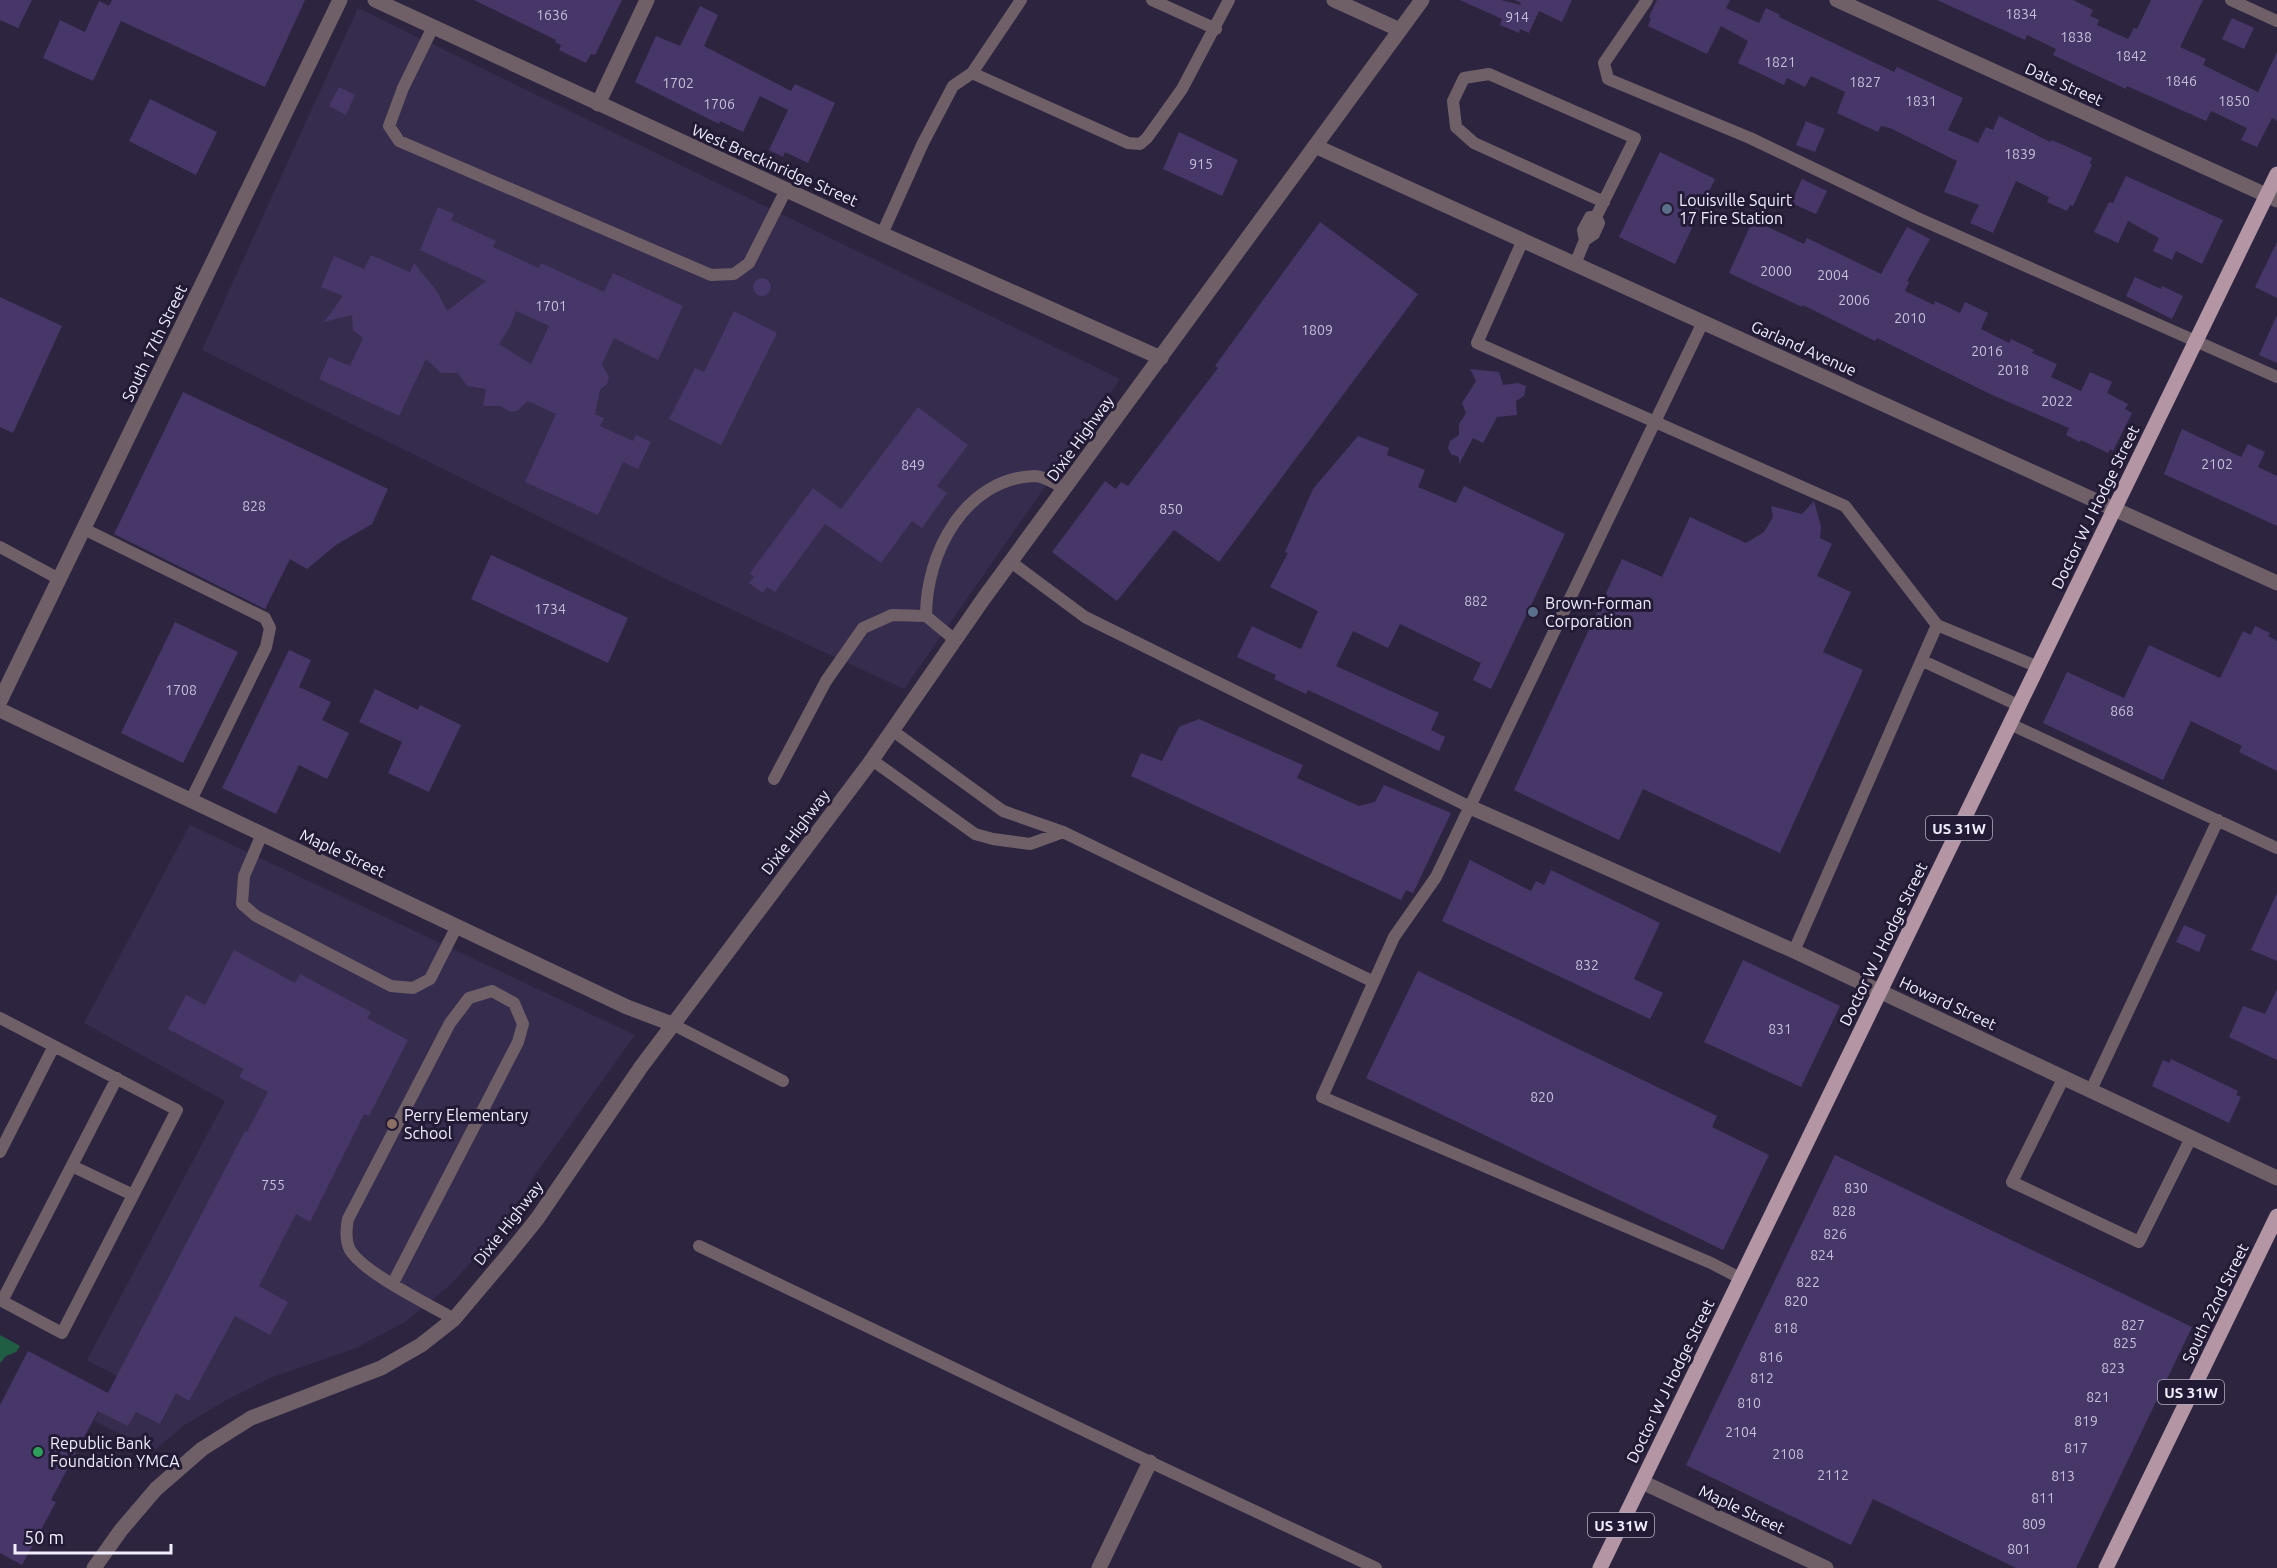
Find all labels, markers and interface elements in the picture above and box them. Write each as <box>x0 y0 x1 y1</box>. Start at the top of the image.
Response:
house number: 1834 <box>2005 6 2037 22</box>
house number: 1636 <box>536 7 568 23</box>
house number: 914 <box>1505 9 1529 25</box>
house number: 1838 <box>2060 29 2092 45</box>
house number: 1842 <box>2115 48 2147 64</box>
house number: 1821 <box>1764 54 1796 70</box>
street label: Date Street <box>2022 59 2106 109</box>
house number: 1846 <box>2165 73 2197 89</box>
house number: 1827 <box>1849 74 1881 90</box>
house number: 1702 <box>662 75 694 91</box>
house number: 1831 <box>1905 93 1937 109</box>
house number: 1850 <box>2218 93 2250 109</box>
house number: 1706 <box>703 96 735 112</box>
street label: West Breckinridge Street <box>689 120 861 210</box>
house number: 1839 <box>2004 146 2036 162</box>
house number: 915 <box>1189 156 1213 172</box>
place label: Louisville Squirt 17 Fire Station <box>1679 191 1793 227</box>
marker: Louisville Squirt 17 Fire Station <box>1660 202 1674 216</box>
house number: 2000 <box>1760 263 1792 279</box>
house number: 2004 <box>1817 267 1849 283</box>
street label: South 17th Street <box>118 281 190 404</box>
house number: 2006 <box>1838 292 1870 308</box>
house number: 1701 <box>535 298 567 314</box>
house number: 2010 <box>1894 310 1926 326</box>
street label: Garland Avenue <box>1749 317 1859 379</box>
house number: 1809 <box>1301 322 1333 338</box>
house number: 2016 <box>1971 343 2003 359</box>
house number: 2018 <box>1997 362 2029 378</box>
street label: Dixie Highway <box>1043 391 1117 484</box>
house number: 2022 <box>2041 393 2073 409</box>
street label: Doctor W J Hodge Street <box>2048 422 2143 592</box>
house number: 2102 <box>2201 456 2233 472</box>
house number: 849 <box>901 457 925 473</box>
house number: 828 <box>242 498 266 514</box>
house number: 850 <box>1159 501 1183 517</box>
house number: 882 <box>1464 593 1488 609</box>
place label: Brown-Forman Corporation <box>1545 594 1652 630</box>
house number: 1734 <box>534 601 566 617</box>
marker: Brown-Forman Corporation <box>1526 605 1540 619</box>
house number: 1708 <box>165 682 197 698</box>
house number: 868 <box>2110 703 2134 719</box>
street label: Dixie Highway <box>757 786 833 878</box>
road number: US 31W <box>1926 816 1992 840</box>
street label: Maple Street <box>297 825 390 881</box>
street label: Doctor W J Hodge Street <box>1836 859 1931 1029</box>
house number: 832 <box>1575 957 1599 973</box>
street label: Howard Street <box>1897 973 2000 1034</box>
house number: 831 <box>1768 1021 1792 1037</box>
house number: 820 <box>1530 1089 1554 1105</box>
place label: Perry Elementary School <box>404 1106 529 1142</box>
marker: Perry Elementary School <box>385 1117 399 1131</box>
house number: 755 <box>261 1177 285 1193</box>
street label: Dixie Highway <box>470 1177 546 1268</box>
house number: 830 <box>1844 1180 1868 1196</box>
house number: 828 <box>1832 1203 1856 1219</box>
house number: 826 <box>1823 1226 1847 1242</box>
street label: South 22nd Street <box>2178 1240 2252 1366</box>
house number: 824 <box>1810 1247 1834 1263</box>
house number: 822 <box>1796 1274 1820 1290</box>
house number: 820 <box>1784 1293 1808 1309</box>
street label: Doctor W J Hodge Street <box>1623 1296 1718 1466</box>
house number: 827 <box>2121 1317 2145 1333</box>
house number: 818 <box>1774 1320 1798 1336</box>
house number: 825 <box>2113 1335 2137 1351</box>
house number: 816 <box>1759 1349 1783 1365</box>
house number: 823 <box>2101 1360 2125 1376</box>
house number: 812 <box>1750 1370 1774 1386</box>
road number: US 31W <box>2158 1380 2224 1404</box>
house number: 821 <box>2086 1389 2110 1405</box>
house number: 810 <box>1737 1395 1761 1411</box>
house number: 819 <box>2074 1413 2098 1429</box>
house number: 2104 <box>1725 1424 1757 1440</box>
place label: Republic Bank Foundation YMCA <box>50 1434 180 1470</box>
house number: 817 <box>2064 1440 2088 1456</box>
marker: Republic Bank Foundation YMCA <box>31 1445 45 1459</box>
house number: 2108 <box>1772 1446 1804 1462</box>
house number: 2112 <box>1817 1467 1849 1483</box>
house number: 813 <box>2051 1468 2075 1484</box>
street label: Maple Street <box>1696 1481 1789 1537</box>
house number: 811 <box>2031 1490 2055 1506</box>
road number: US 31W <box>1588 1513 1654 1537</box>
house number: 809 <box>2022 1516 2046 1532</box>
scale bar <box>15 1517 171 1555</box>
text: 50 m <box>24 1527 64 1547</box>
house number: 801 <box>2007 1541 2031 1557</box>

